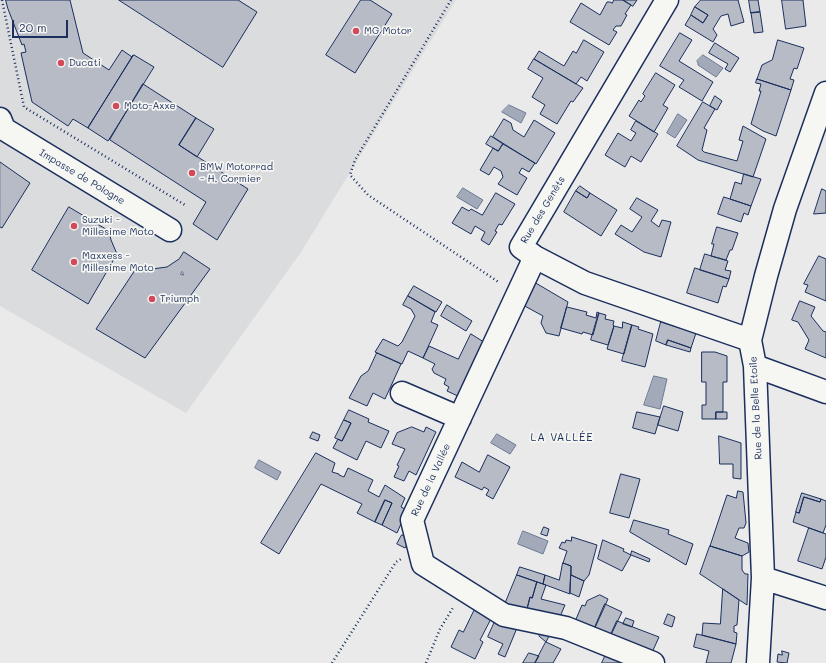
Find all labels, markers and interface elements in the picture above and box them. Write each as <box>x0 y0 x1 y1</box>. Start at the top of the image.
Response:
scale bar <box>14 12 70 38</box>
text: 20 m <box>19 19 47 35</box>
place label: MG Motor <box>364 25 412 37</box>
marker: MG Motor <box>351 26 361 36</box>
place label: Ducati <box>69 57 101 69</box>
marker: Ducati <box>56 58 66 68</box>
place label: Moto-Axxe <box>124 100 176 112</box>
marker: Moto-Axxe <box>111 101 121 111</box>
street label: Impasse de Pologne <box>37 147 127 207</box>
place label: BMW Motorrad - H. Cormier <box>200 161 273 184</box>
marker: BMW Motorrad - H. Cormier <box>187 168 197 178</box>
street label: Rue des Genêts <box>518 174 568 246</box>
place label: Suzuki - Millesime Moto <box>82 214 154 238</box>
marker: Suzuki - Millesime Moto <box>69 221 79 231</box>
place label: Maxxess - Millesime Moto <box>82 250 154 274</box>
marker: Maxxess - Millesime Moto <box>69 257 79 267</box>
house number: 4 <box>180 269 184 279</box>
place label: Triumph <box>160 293 199 305</box>
marker: Triumph <box>147 294 157 304</box>
street label: Rue de la Belle Etoile <box>747 356 765 460</box>
district label: LA VALLÉE <box>530 431 594 445</box>
street label: Rue de la Vallée <box>409 442 453 518</box>

